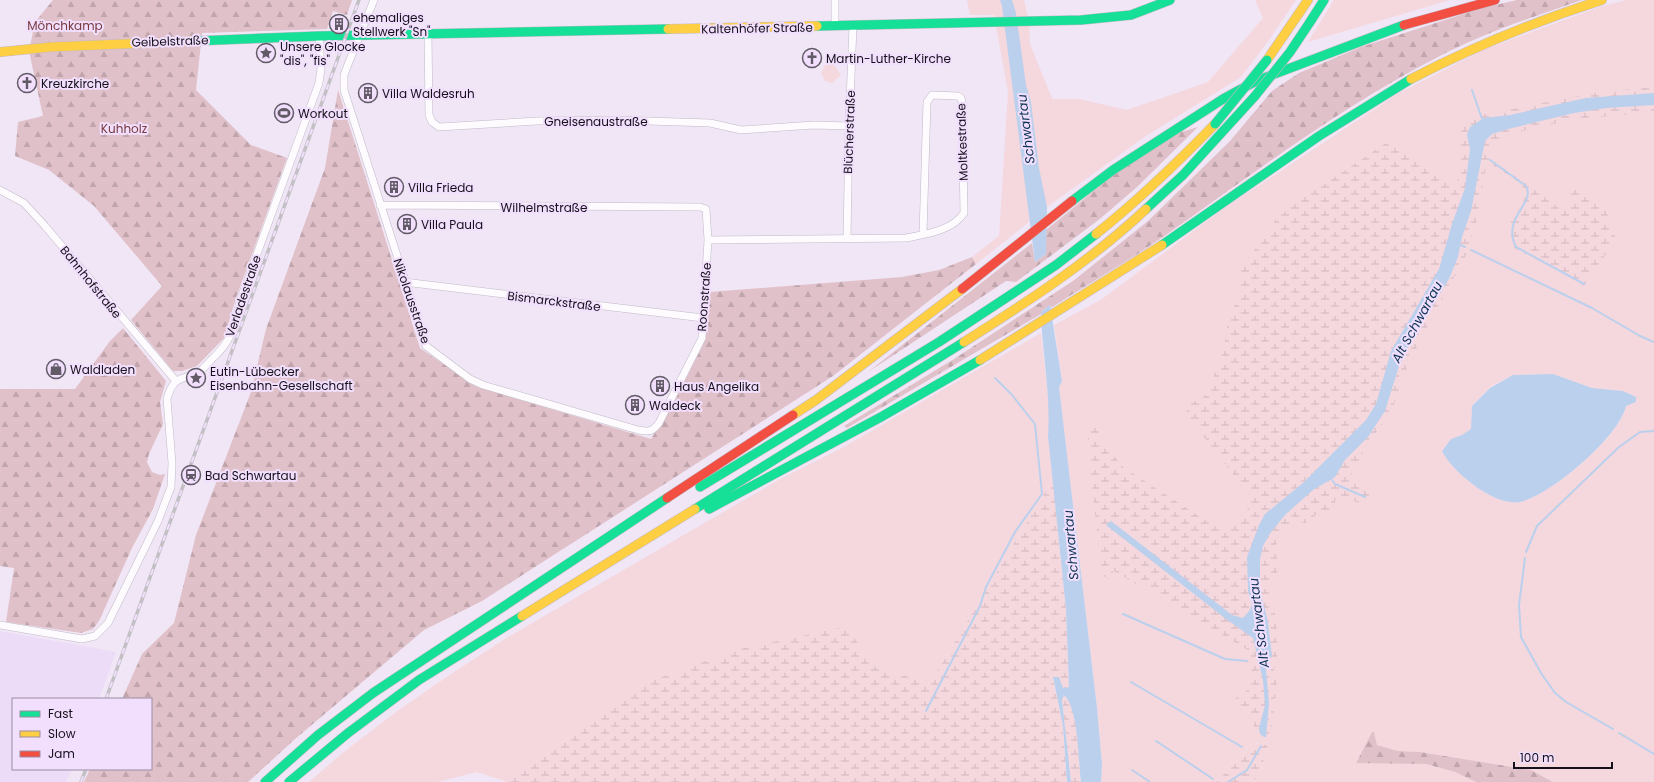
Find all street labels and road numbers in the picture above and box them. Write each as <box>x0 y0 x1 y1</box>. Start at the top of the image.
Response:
street label: Kaltenhöfer Straße <box>701 19 813 37</box>
street label: Geibelstraße <box>131 31 209 51</box>
street label: Blücherstraße <box>839 90 859 174</box>
street label: Moltkestraße <box>952 103 972 181</box>
street label: Gneisenaustraße <box>544 113 648 130</box>
street label: Wilhelmstraße <box>501 199 587 216</box>
street label: Bahnhofstraße <box>56 242 126 322</box>
street label: Verladestraße <box>221 253 265 339</box>
street label: Nikolausstraße <box>389 256 435 346</box>
street label: Roonstraße <box>693 262 715 332</box>
street label: Bismarckstraße <box>506 287 602 315</box>

